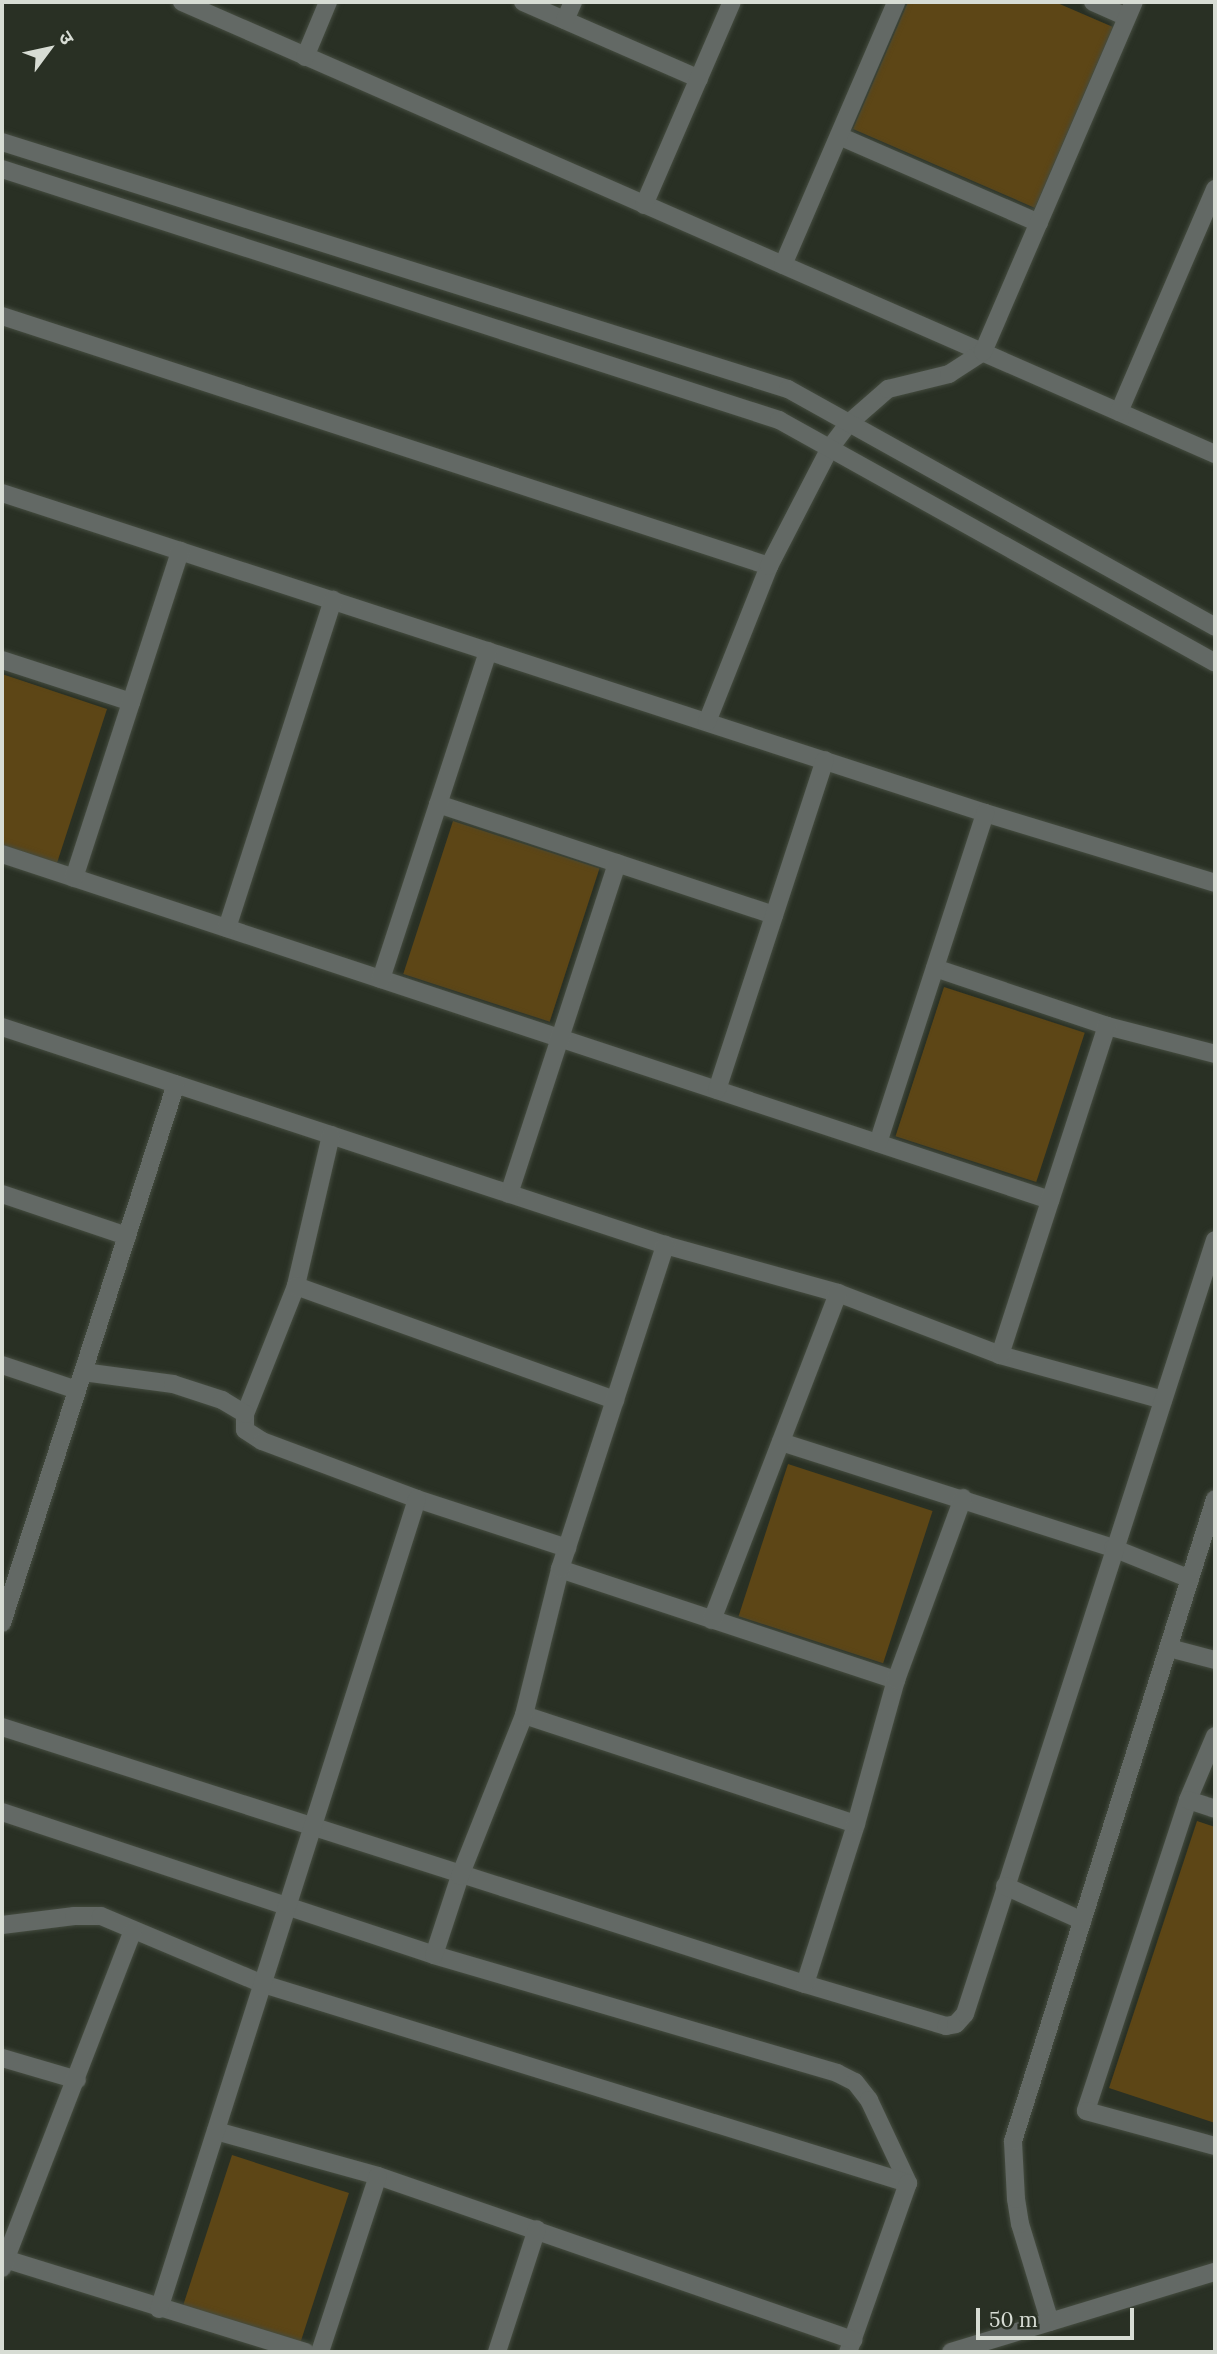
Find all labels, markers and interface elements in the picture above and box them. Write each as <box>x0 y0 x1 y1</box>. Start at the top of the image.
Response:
north arrow <box>14 14 84 84</box>
text: उ <box>54 26 80 49</box>
scale bar <box>979 2294 1136 2338</box>
text: 50 m <box>989 2306 1038 2333</box>

